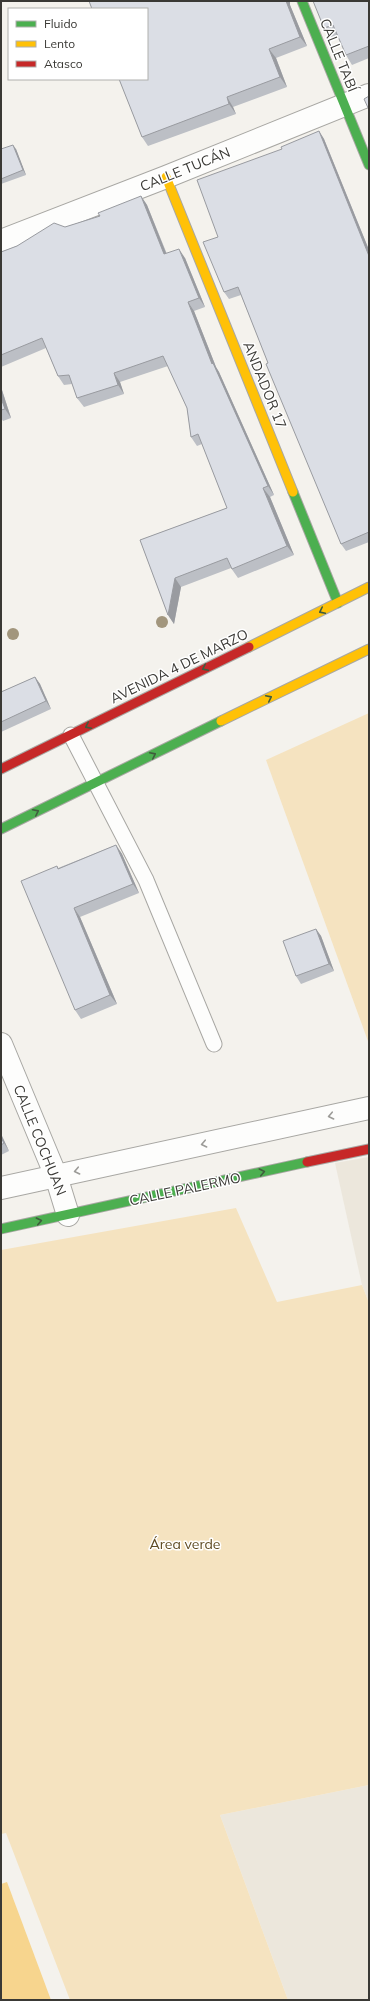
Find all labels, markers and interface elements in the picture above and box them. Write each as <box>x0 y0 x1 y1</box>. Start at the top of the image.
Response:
legend <box>8 8 148 80</box>
text: Fluido <box>44 16 78 31</box>
street label: CALLE TABÍ <box>316 16 362 96</box>
text: Lento <box>44 36 75 51</box>
text: Atasco <box>44 56 83 71</box>
street label: CALLE TUCÁN <box>137 143 233 195</box>
street label: ANDADOR 17 <box>239 339 291 431</box>
one-way arrow <box>318 606 326 614</box>
street label: AVENIDA 4 DE MARZO <box>107 625 251 707</box>
one-way arrow <box>202 664 209 671</box>
one-way arrow <box>265 695 273 703</box>
one-way arrow <box>85 721 93 729</box>
one-way arrow <box>148 752 156 760</box>
one-way arrow <box>32 809 39 817</box>
street label: CALLE COCHUAN <box>10 1082 70 1198</box>
one-way arrow <box>328 1111 334 1120</box>
one-way arrow <box>201 1139 207 1147</box>
one-way arrow <box>74 1167 80 1175</box>
street label: CALLE PALERMO <box>128 1168 242 1210</box>
one-way arrow <box>259 1169 265 1177</box>
one-way arrow <box>36 1218 42 1226</box>
park label: Área verde <box>150 1535 220 1553</box>

